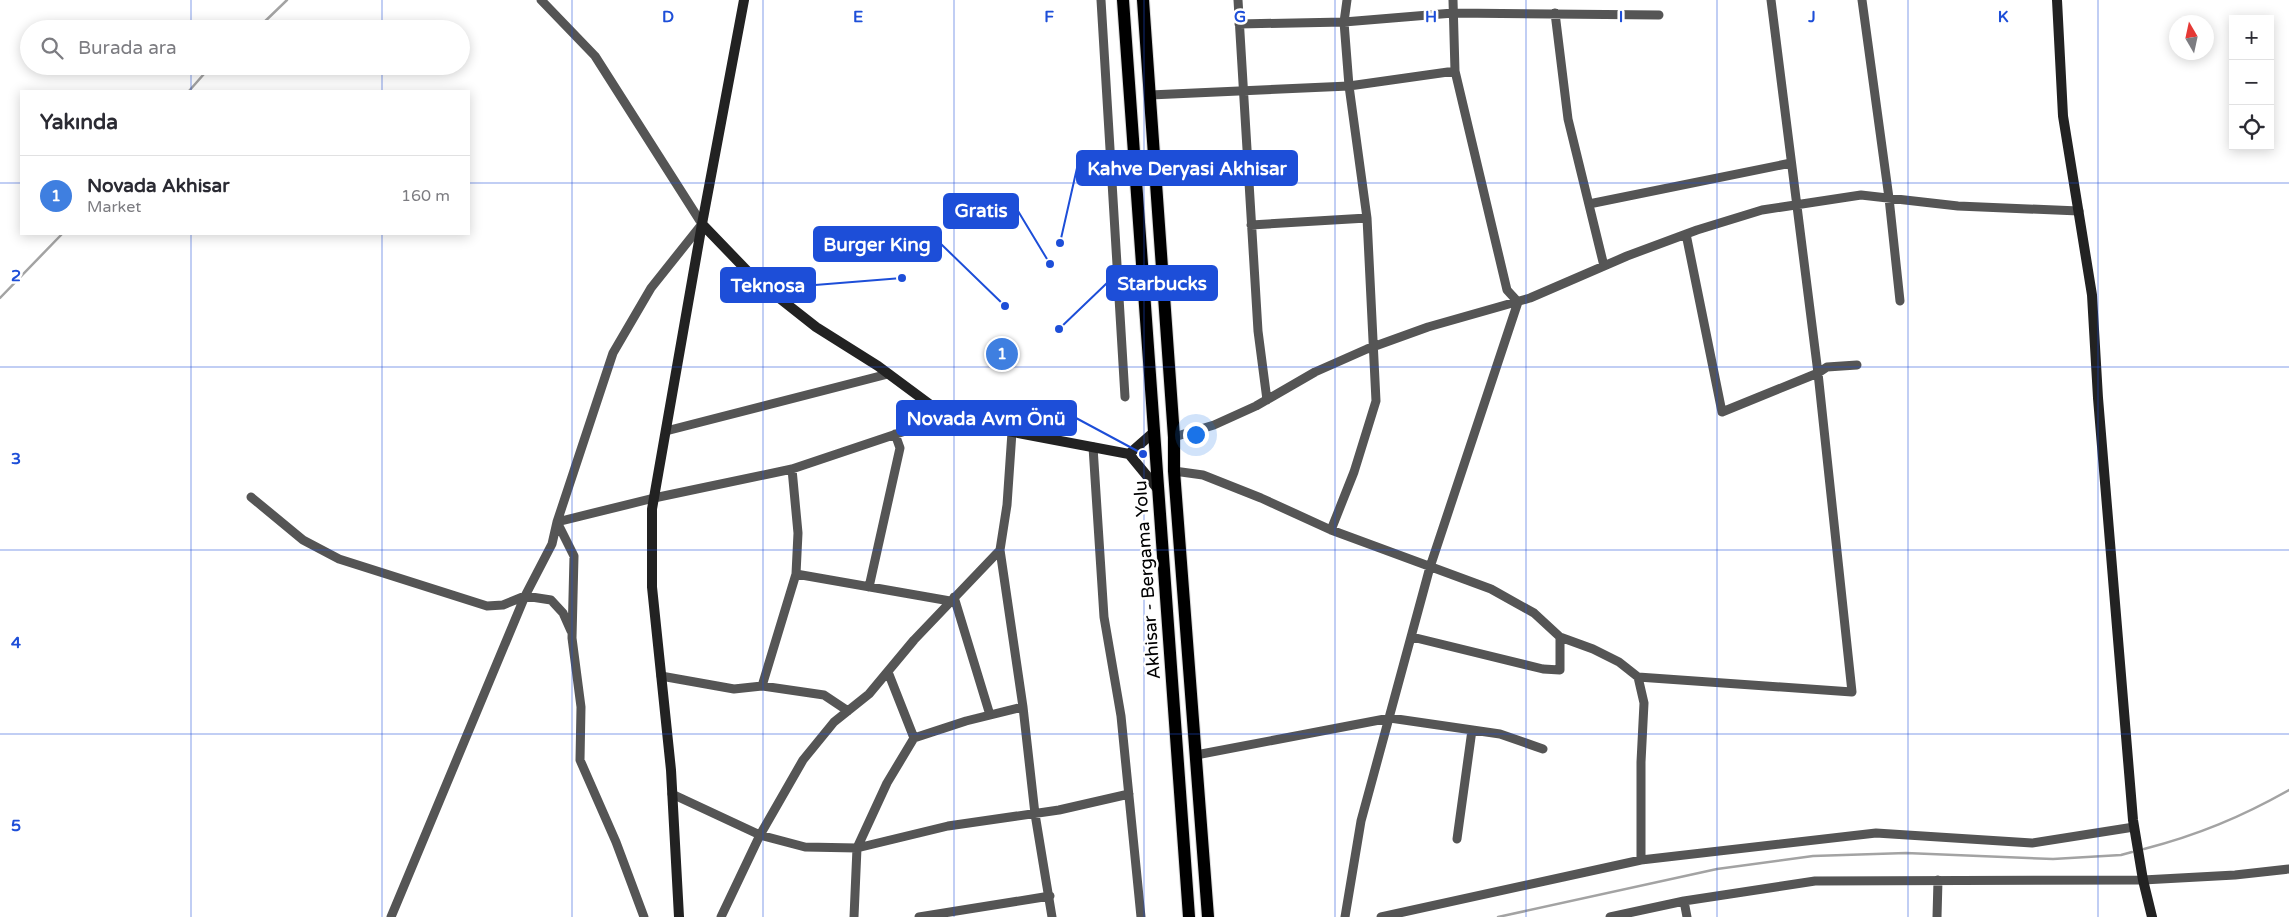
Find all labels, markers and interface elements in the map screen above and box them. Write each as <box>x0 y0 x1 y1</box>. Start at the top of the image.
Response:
text: D <box>662 7 674 27</box>
text: E <box>853 7 863 27</box>
text: F <box>1044 7 1054 27</box>
text: G <box>1234 7 1246 27</box>
text: H <box>1425 7 1437 27</box>
text: I <box>1619 7 1623 27</box>
text: J <box>1807 7 1816 27</box>
text: K <box>1998 7 2009 27</box>
north arrow <box>2169 15 2214 60</box>
map controls <box>2229 15 2274 150</box>
button: + <box>2229 15 2274 60</box>
search box <box>20 20 470 75</box>
icon: search <box>38 34 66 62</box>
text: Burada ara <box>78 37 177 59</box>
button: − <box>2229 60 2274 105</box>
button: locate <box>2229 105 2274 150</box>
text: Yakında <box>40 110 118 135</box>
callout: Kahve Deryasi Akhisar <box>1077 151 1297 185</box>
text: Kahve Deryasi Akhisar <box>1087 158 1288 181</box>
text: Novada Akhisar <box>87 175 229 197</box>
text: 1 <box>51 186 61 206</box>
text: 160 m <box>401 186 450 206</box>
callout: Gratis <box>944 194 1018 228</box>
text: Market <box>87 197 141 217</box>
text: Gratis <box>954 200 1008 222</box>
callout: Burger King <box>814 227 941 261</box>
text: Burger King <box>823 234 931 257</box>
text: 2 <box>11 266 21 286</box>
callout: Starbucks <box>1107 266 1217 300</box>
callout: Teknosa <box>721 268 815 302</box>
text: Starbucks <box>1117 273 1207 295</box>
text: Teknosa <box>730 275 805 297</box>
pin: 1 <box>986 335 1018 373</box>
callout: Novada Avm Önü <box>897 401 1076 435</box>
text: Novada Avm Önü <box>907 407 1065 430</box>
your location <box>1183 422 1209 448</box>
text: 3 <box>11 449 21 469</box>
street label: Akhisar - Bergama Yolu <box>1129 480 1165 680</box>
text: 4 <box>11 633 21 653</box>
text: 5 <box>11 816 21 836</box>

